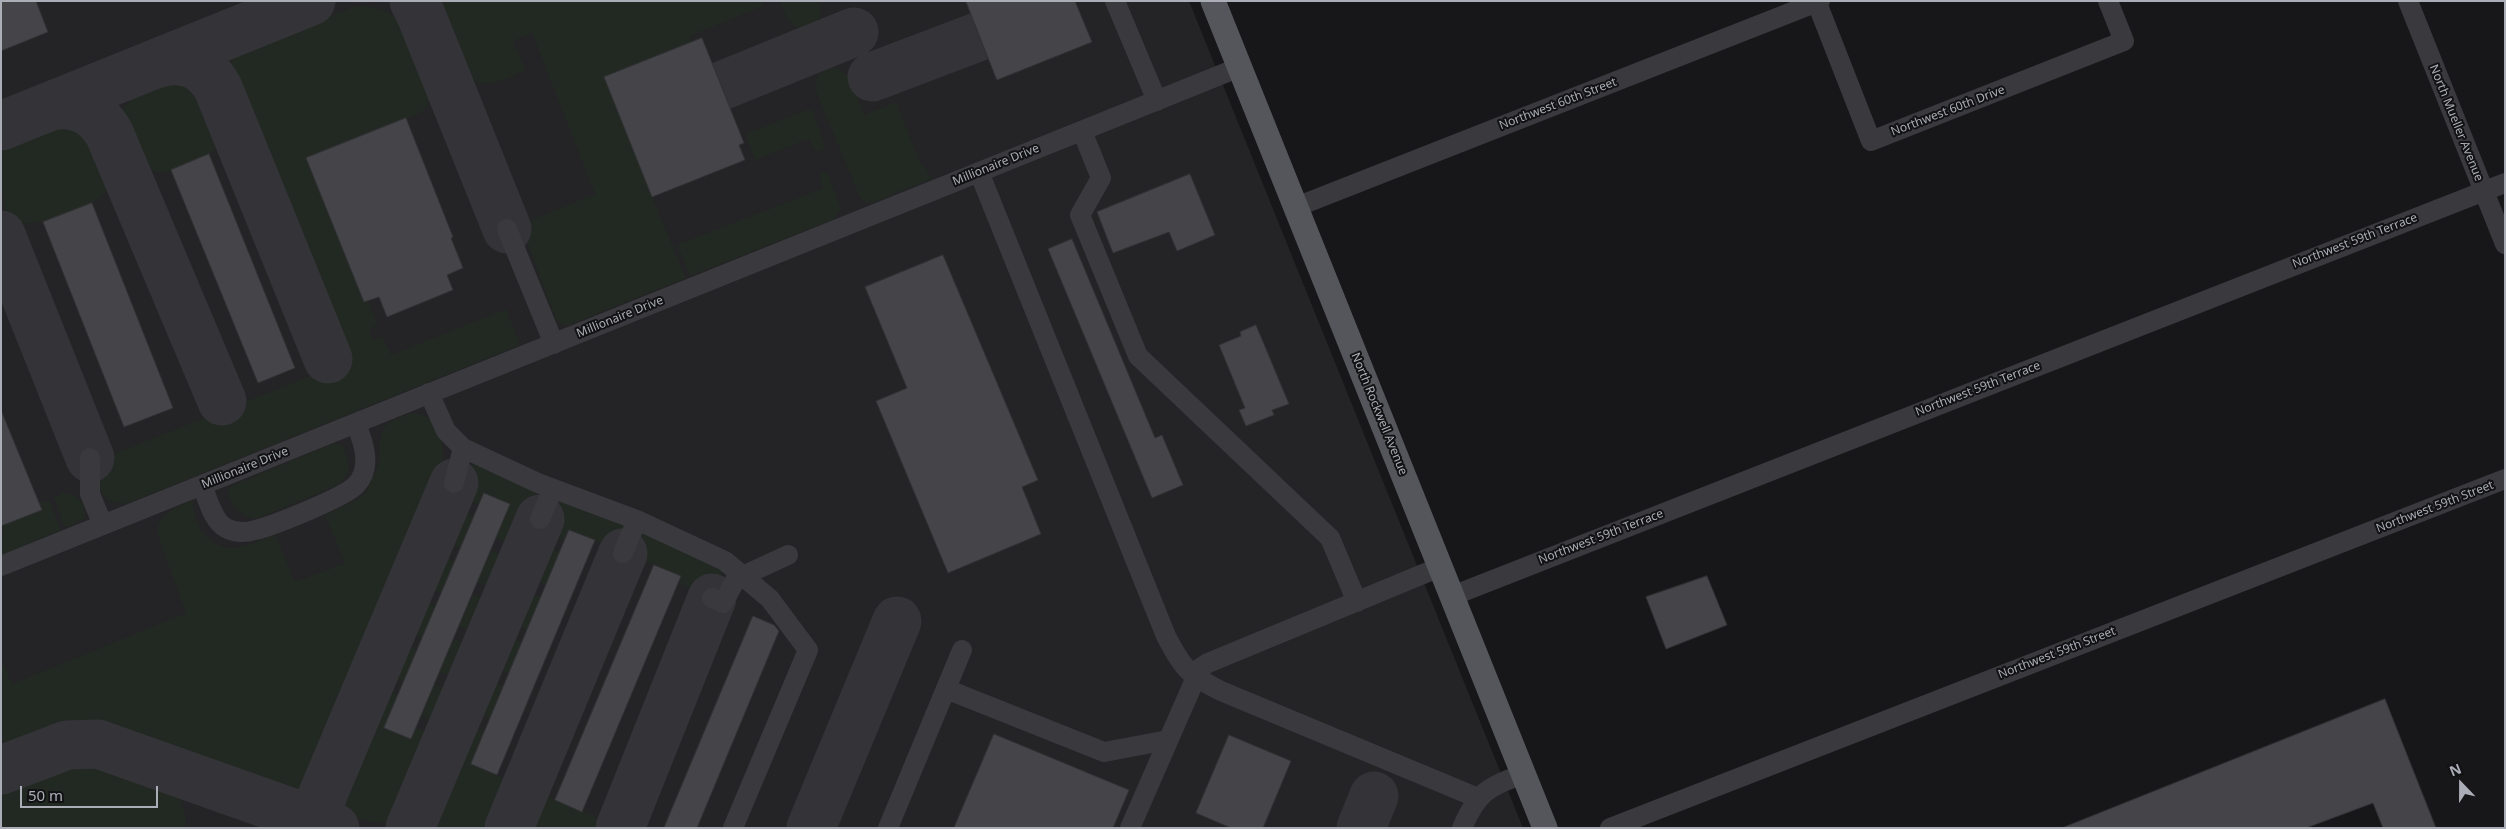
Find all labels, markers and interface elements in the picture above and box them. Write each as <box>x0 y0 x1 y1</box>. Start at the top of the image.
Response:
street label: North Mueller Avenue <box>2426 63 2486 183</box>
street label: Northwest 60th Street <box>1497 75 1619 133</box>
street label: Northwest 60th Drive <box>1889 83 2007 139</box>
street label: Millionaire Drive <box>951 141 1041 189</box>
street label: Northwest 59th Terrace <box>2291 211 2419 271</box>
street label: Millionaire Drive <box>575 293 665 341</box>
street label: North Rockwell Avenue <box>1348 351 1410 477</box>
street label: Northwest 59th Terrace <box>1914 359 2042 419</box>
street label: Millionaire Drive <box>200 444 290 492</box>
street label: Northwest 59th Street <box>2374 478 2496 536</box>
street label: Northwest 59th Terrace <box>1537 507 1665 567</box>
street label: Northwest 59th Street <box>1996 624 2118 682</box>
north arrow <box>2436 759 2486 809</box>
text: N <box>2446 759 2464 781</box>
scale bar <box>22 776 160 808</box>
text: 50 m <box>28 785 63 805</box>

